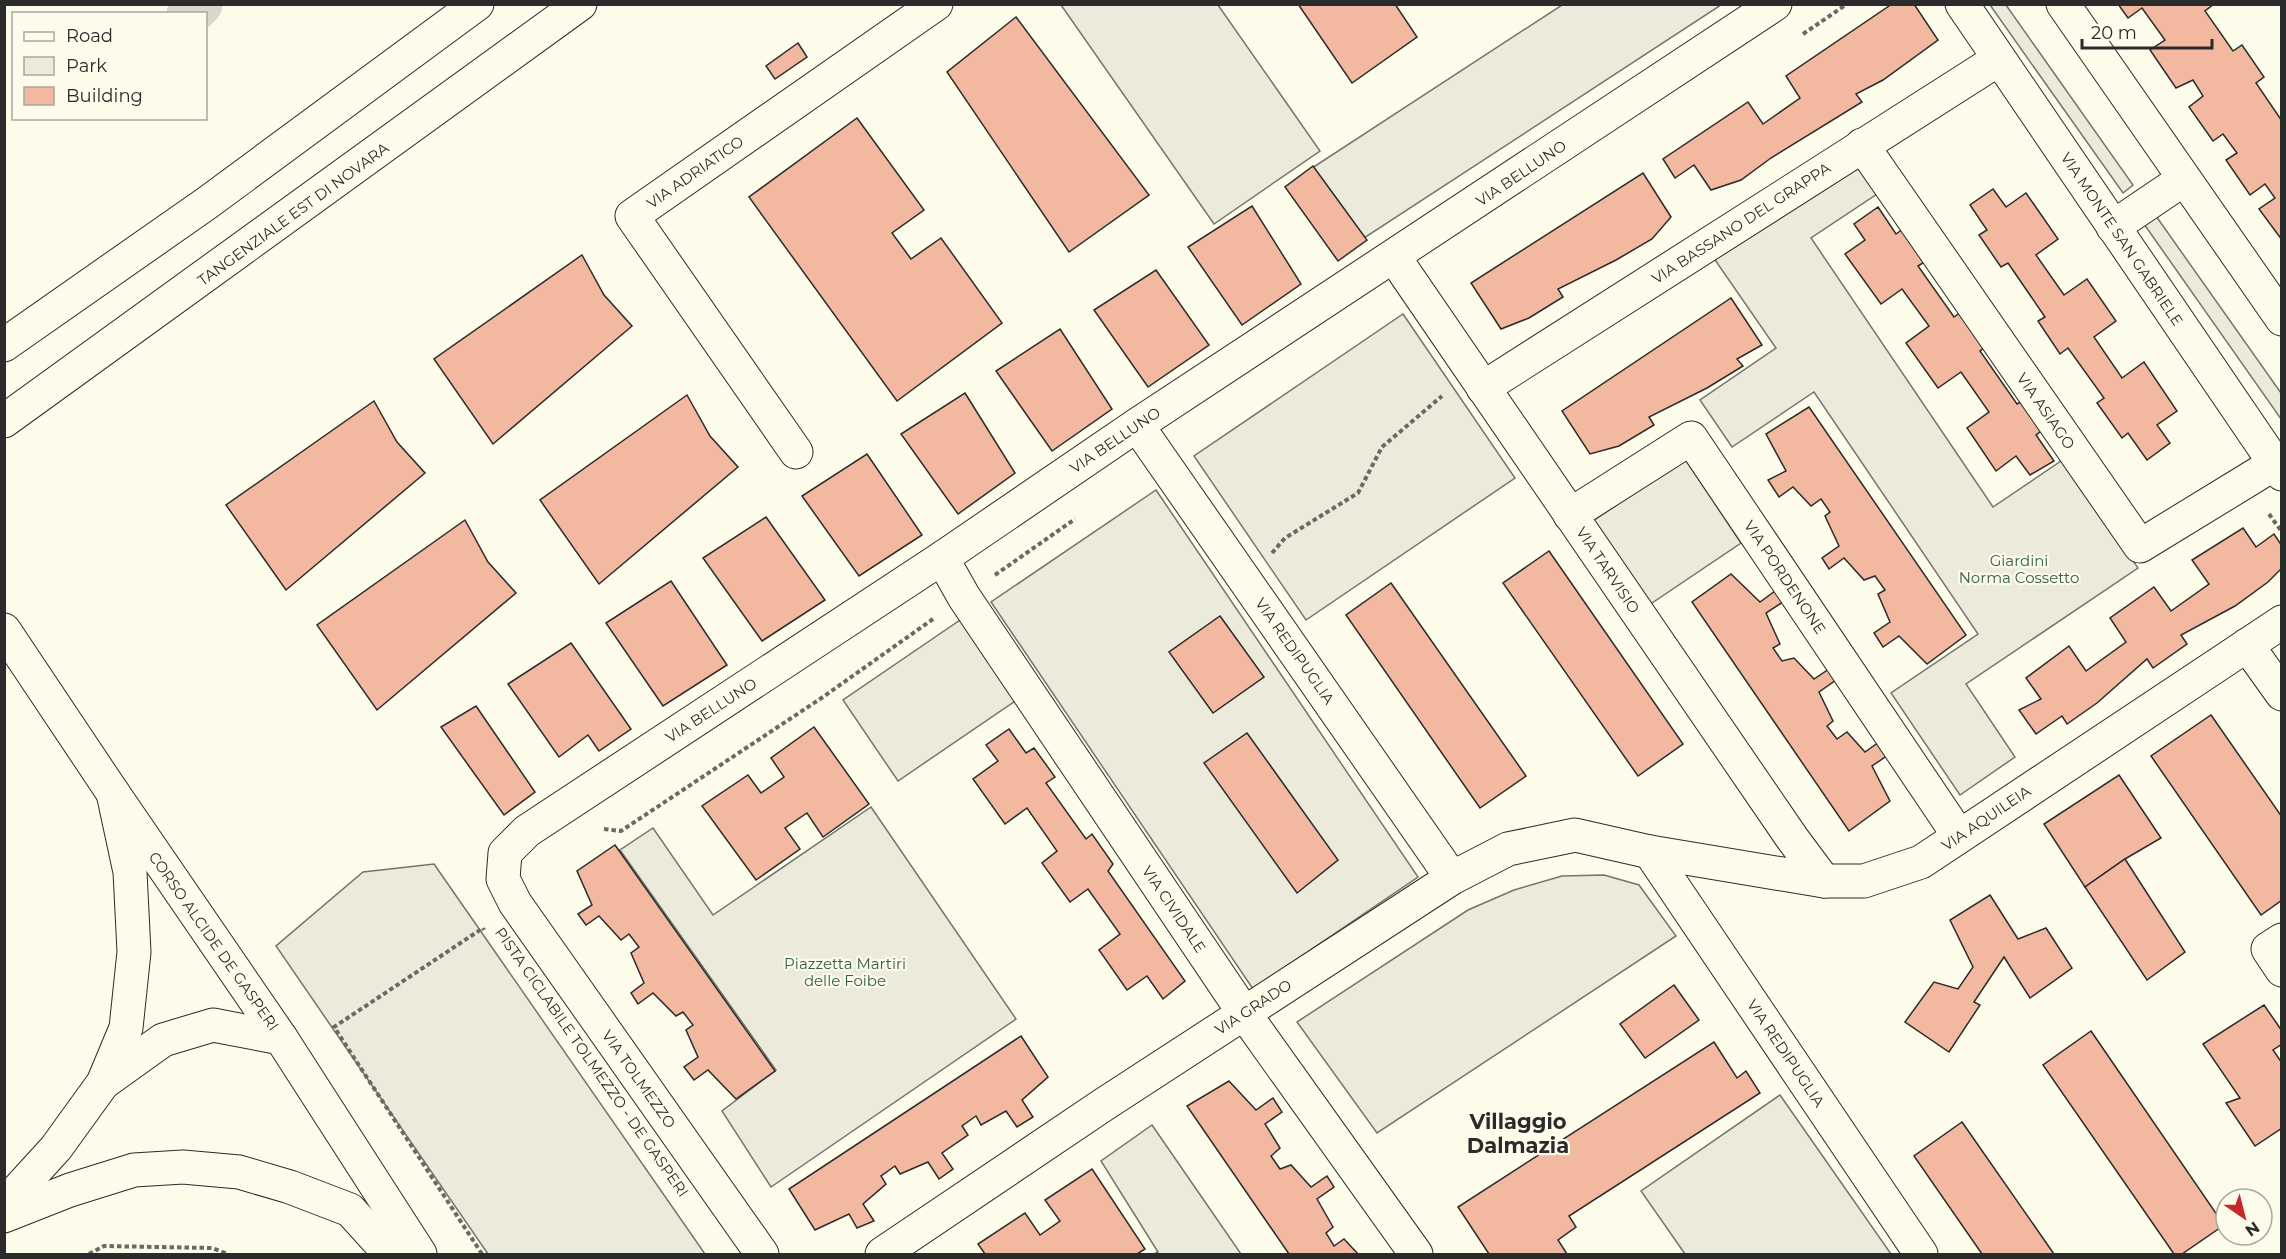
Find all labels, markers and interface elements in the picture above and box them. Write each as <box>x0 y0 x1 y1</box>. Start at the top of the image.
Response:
legend <box>12 12 207 120</box>
scale bar <box>2082 12 2212 50</box>
text: 20 m <box>2091 22 2137 44</box>
text: Road <box>66 25 113 47</box>
text: Park <box>66 55 107 77</box>
text: Building <box>66 85 143 107</box>
street label: VIA ADRIATICO <box>643 132 747 212</box>
street label: VIA BELLUNO <box>1472 136 1570 210</box>
street label: TANGENZIALE EST DI NOVARA <box>194 138 393 290</box>
street label: VIA MONTE SAN GABRIELE <box>2057 149 2187 329</box>
street label: VIA BASSANO DEL GRAPPA <box>1648 158 1834 288</box>
street label: VIA ASIAGO <box>2013 369 2079 453</box>
street label: VIA BELLUNO <box>1066 403 1164 477</box>
street label: VIA PORDENONE <box>1740 517 1830 637</box>
street label: VIA TARVISIO <box>1572 523 1644 617</box>
park label: Giardini Norma Cossetto <box>1959 551 2079 587</box>
street label: VIA REDIPUGLIA <box>1251 594 1339 708</box>
street label: VIA BELLUNO <box>662 673 760 747</box>
street label: VIA AQUILEIA <box>1938 781 2034 855</box>
street label: CORSO ALCIDE DE GASPERI <box>145 848 283 1034</box>
street label: VIA CIVIDALE <box>1138 862 1210 956</box>
street label: PISTA CICLABILE TOLMEZZO - DE GASPERI <box>491 924 693 1200</box>
park label: Piazzetta Martiri delle Foibe <box>784 954 906 990</box>
street label: VIA GRADO <box>1211 975 1295 1039</box>
street label: VIA REDIPUGLIA <box>1743 996 1829 1111</box>
street label: VIA TOLMEZZO <box>598 1026 680 1132</box>
district label: Villaggio Dalmazia <box>1467 1109 1569 1158</box>
north arrow <box>2214 1187 2274 1247</box>
text: N <box>2242 1217 2263 1240</box>

